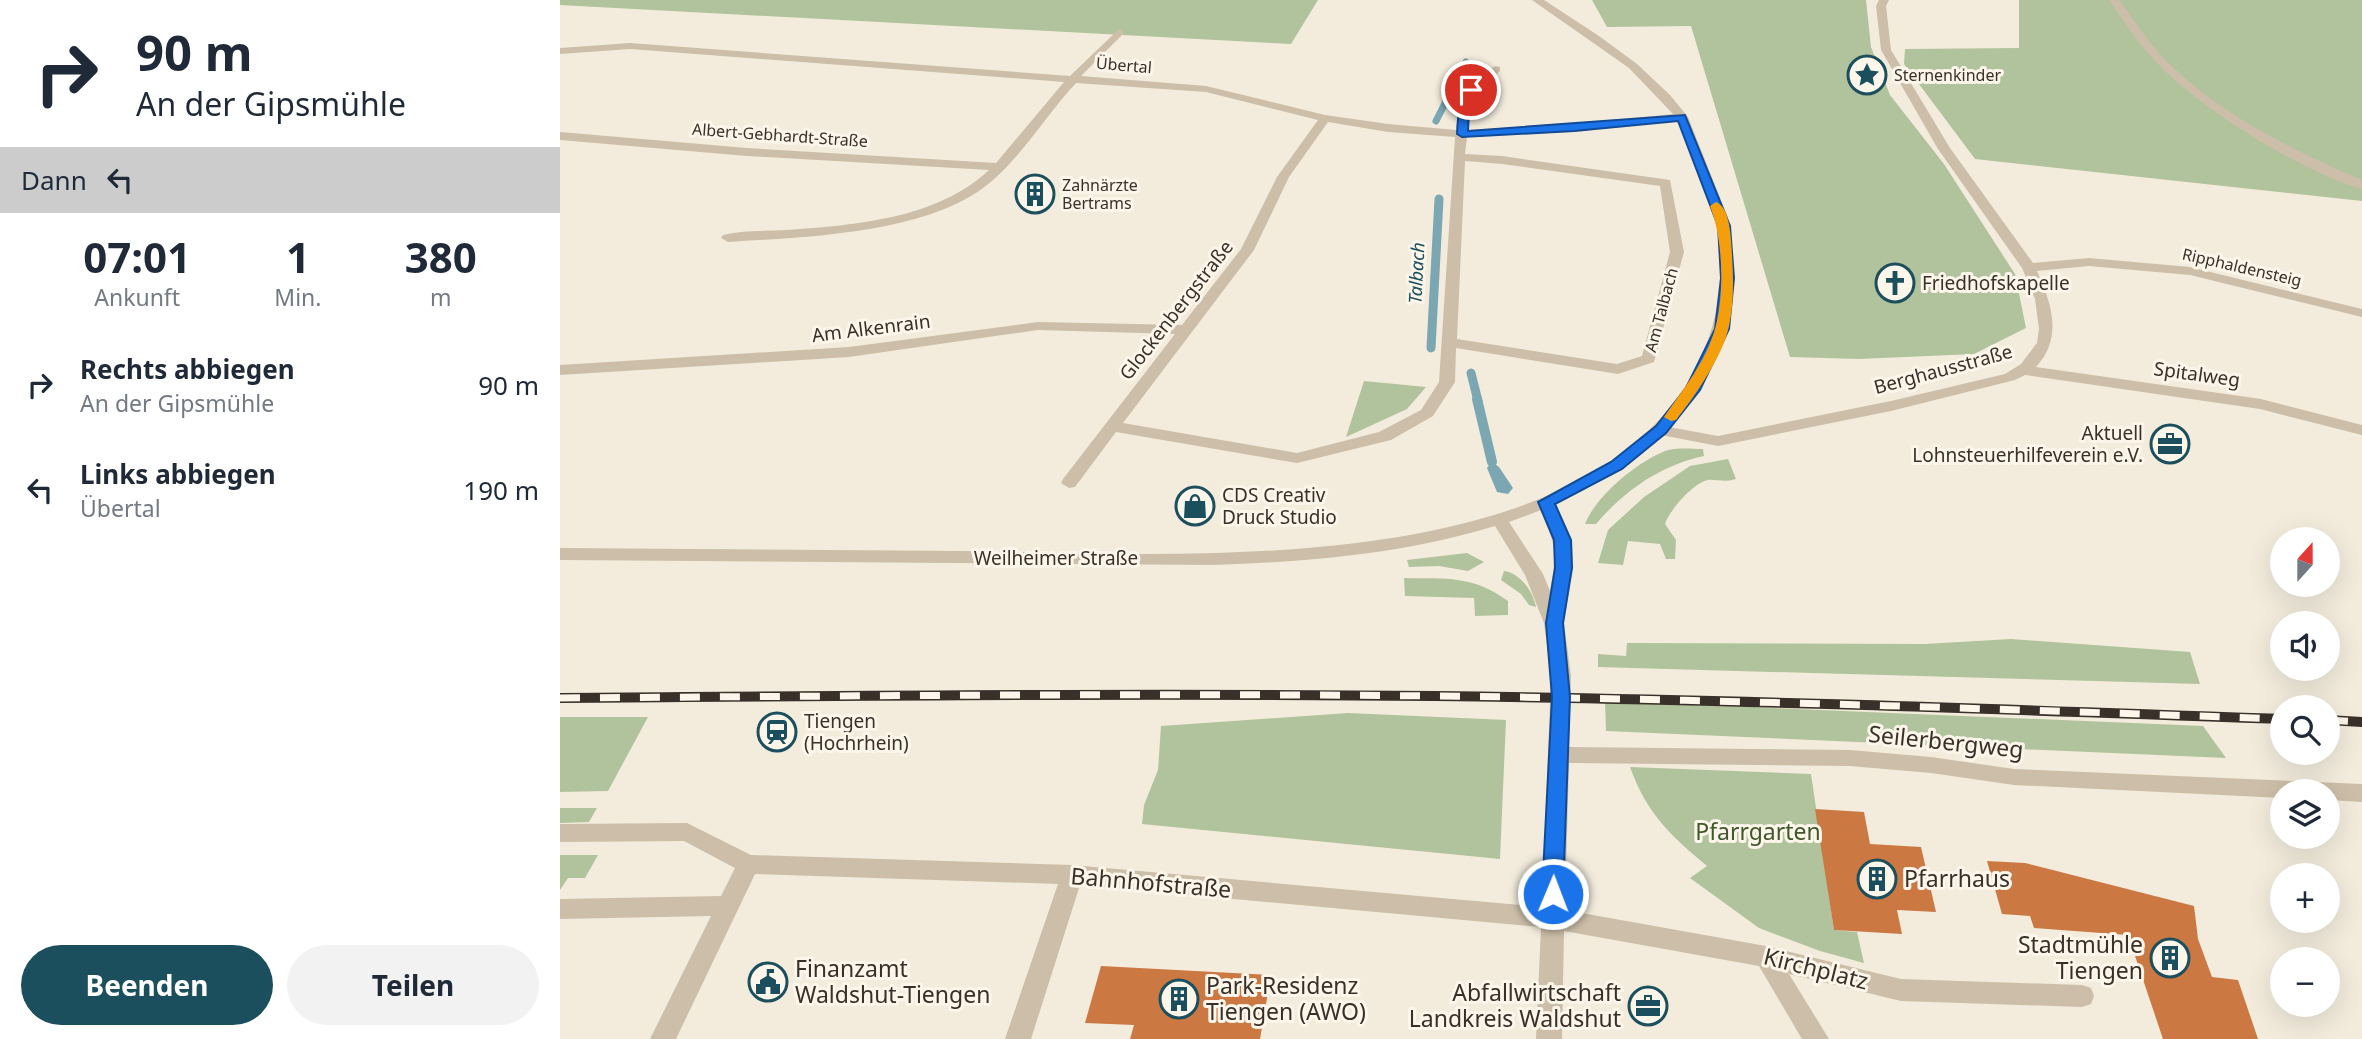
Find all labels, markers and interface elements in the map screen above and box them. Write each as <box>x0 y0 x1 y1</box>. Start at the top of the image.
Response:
text: 90 m <box>136 19 253 85</box>
icon: right <box>21 28 112 119</box>
street label: Übertal <box>1095 52 1153 78</box>
place icon: Sternenkinder <box>1846 54 1888 96</box>
pin <box>1441 60 1501 120</box>
place label: Sternenkinder <box>1894 64 2001 86</box>
icon: arrive <box>1452 71 1490 109</box>
text: An der Gipsmühle <box>136 82 406 125</box>
street label: Albert-Gebhardt-Straße <box>691 118 869 152</box>
icon: left <box>101 161 139 199</box>
text: Dann <box>21 162 87 198</box>
building icon: Zahnärzte Bertrams <box>1014 173 1056 215</box>
place label: Zahnärzte Bertrams <box>1062 174 1138 214</box>
text: 07:01 <box>83 228 191 285</box>
text: 1 <box>286 228 310 285</box>
text: 380 <box>405 228 477 285</box>
street label: Glockenbergstraße <box>1113 235 1239 385</box>
water label: Talbach <box>1402 242 1430 304</box>
street label: Ripphaldensteig <box>2180 243 2304 291</box>
church icon: Friedhofskapelle <box>1874 262 1916 304</box>
street label: Am Talbach <box>1639 265 1683 355</box>
place label: Friedhofskapelle <box>1922 270 2070 296</box>
text: Ankunft <box>94 281 180 313</box>
text: Min. <box>274 281 322 313</box>
text: m <box>430 281 452 313</box>
street label: Am Alkenrain <box>810 308 932 348</box>
street label: Berghausstraße <box>1871 338 2015 400</box>
text: Rechts abbiegen <box>80 351 295 387</box>
street label: Spitalweg <box>2152 355 2242 393</box>
icon: right <box>21 366 59 404</box>
text: 90 m <box>478 367 539 403</box>
text: An der Gipsmühle <box>80 387 274 419</box>
place label: Aktuell Lohnsteuerhilfeverein e.V. <box>1912 420 2143 468</box>
office icon: Aktuell Lohnsteuerhilfeverein e.V. <box>2149 423 2191 465</box>
text: Links abbiegen <box>80 456 276 492</box>
icon: left <box>21 471 59 509</box>
text: 190 m <box>463 472 539 508</box>
place label: CDS Creativ Druck Studio <box>1222 482 1337 530</box>
shop icon: CDS Creativ Druck Studio <box>1174 485 1216 527</box>
text: Übertal <box>80 492 161 524</box>
north arrow <box>2270 527 2340 597</box>
map controls <box>2270 527 2340 1017</box>
street label: Weilheimer Straße <box>974 545 1138 571</box>
button: sound <box>2270 611 2340 681</box>
button: search <box>2270 695 2340 765</box>
place label: Tiengen (Hochrhein) <box>804 708 909 756</box>
station icon: Tiengen (Hochrhein) <box>756 711 798 753</box>
street label: Seilerbergweg <box>1867 717 2025 765</box>
button: layers <box>2270 779 2340 849</box>
park label: Pfarrgarten <box>1695 815 1821 847</box>
position arrow <box>1516 857 1590 931</box>
building icon: Pfarrhaus <box>1856 858 1898 900</box>
street label: Bahnhofstraße <box>1069 859 1233 905</box>
place label: Pfarrhaus <box>1904 862 2010 894</box>
button: + <box>2270 863 2340 933</box>
place label: Stadtmühle Tiengen <box>2018 928 2143 986</box>
building icon: Stadtmühle Tiengen <box>2149 937 2191 979</box>
street label: Kirchplatz <box>1761 940 1872 996</box>
button: Beenden <box>21 945 273 1025</box>
button: Teilen <box>287 945 539 1025</box>
button: − <box>2270 947 2340 1017</box>
place label: Finanzamt Waldshut-Tiengen <box>795 952 990 1010</box>
public building icon: Finanzamt Waldshut-Tiengen <box>747 961 789 1003</box>
place label: Park-Residenz Tiengen (AWO) <box>1206 969 1366 1027</box>
place label: Abfallwirtschaft Landkreis Waldshut <box>1409 976 1621 1034</box>
building icon: Park-Residenz Tiengen (AWO) <box>1158 978 1200 1020</box>
office icon: Abfallwirtschaft Landkreis Waldshut <box>1627 985 1669 1027</box>

